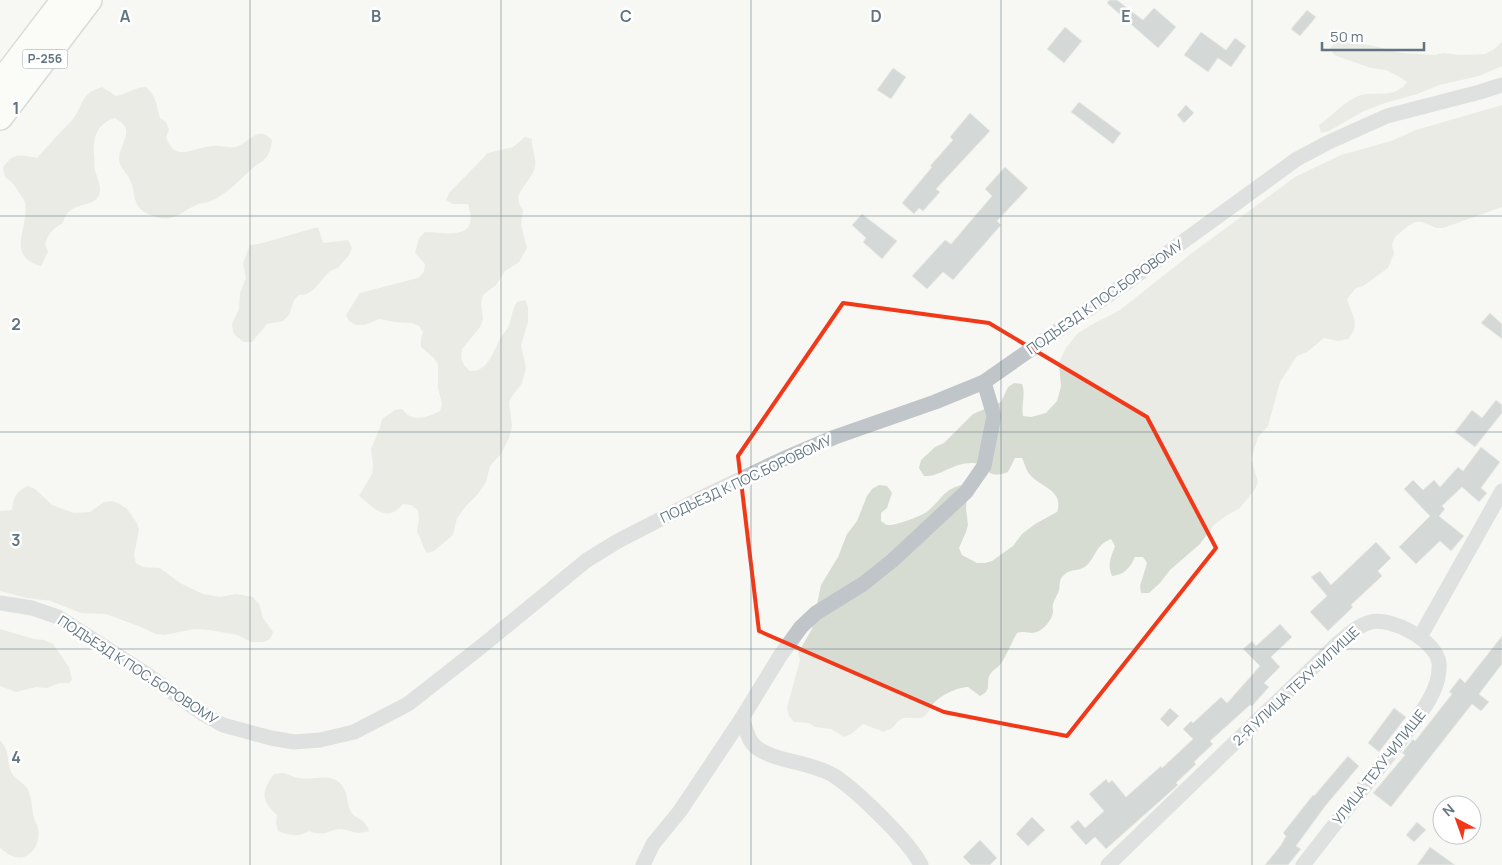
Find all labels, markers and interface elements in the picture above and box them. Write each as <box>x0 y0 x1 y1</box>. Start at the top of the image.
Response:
text: A <box>120 5 131 27</box>
text: B <box>371 5 381 27</box>
text: C <box>620 5 632 27</box>
text: D <box>870 5 882 27</box>
text: E <box>1121 5 1131 27</box>
scale bar <box>1322 20 1424 52</box>
text: 50 m <box>1330 26 1364 47</box>
road number: Р-256 <box>22 50 68 68</box>
text: 1 <box>12 97 20 119</box>
street label: ПОДЪЕЗД К ПОС.БОРОВОМУ <box>1023 235 1187 358</box>
text: 2 <box>11 313 21 335</box>
street label: ПОДЪЕЗД К ПОС.БОРОВОМУ <box>657 430 835 527</box>
text: 3 <box>11 529 21 551</box>
street label: ПОДЪЕЗД К ПОС.БОРОВОМУ <box>55 611 222 729</box>
street label: 2-Я УЛИЦА ТЕХУЧИЛИЩЕ <box>1228 622 1363 749</box>
street label: УЛИЦА ТЕХУЧИЛИЩЕ <box>1328 705 1430 828</box>
text: 4 <box>11 746 21 768</box>
north arrow <box>1432 795 1482 845</box>
text: N <box>1438 799 1458 820</box>

